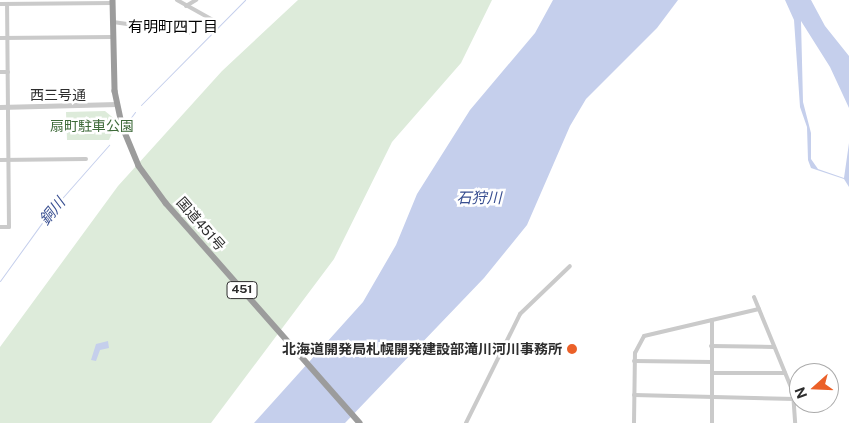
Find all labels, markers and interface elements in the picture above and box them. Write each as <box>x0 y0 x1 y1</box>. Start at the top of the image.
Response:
district label: 有明町四丁目 <box>128 18 218 36</box>
street label: 西三号通 <box>30 87 86 103</box>
park label: 扇町駐車公園 <box>50 118 134 134</box>
water label: 石狩川 <box>457 189 501 207</box>
water label: 銅川 <box>36 194 68 228</box>
street label: 国道451号 <box>173 194 229 254</box>
road number: 451 <box>226 280 258 300</box>
place label: 北海道開発局札幌開発建設部滝川河川事務所 <box>282 341 562 357</box>
marker: 北海道開発局札幌開発建設部滝川河川事務所 <box>566 343 578 355</box>
north arrow <box>789 363 839 413</box>
text: N <box>791 385 810 401</box>

